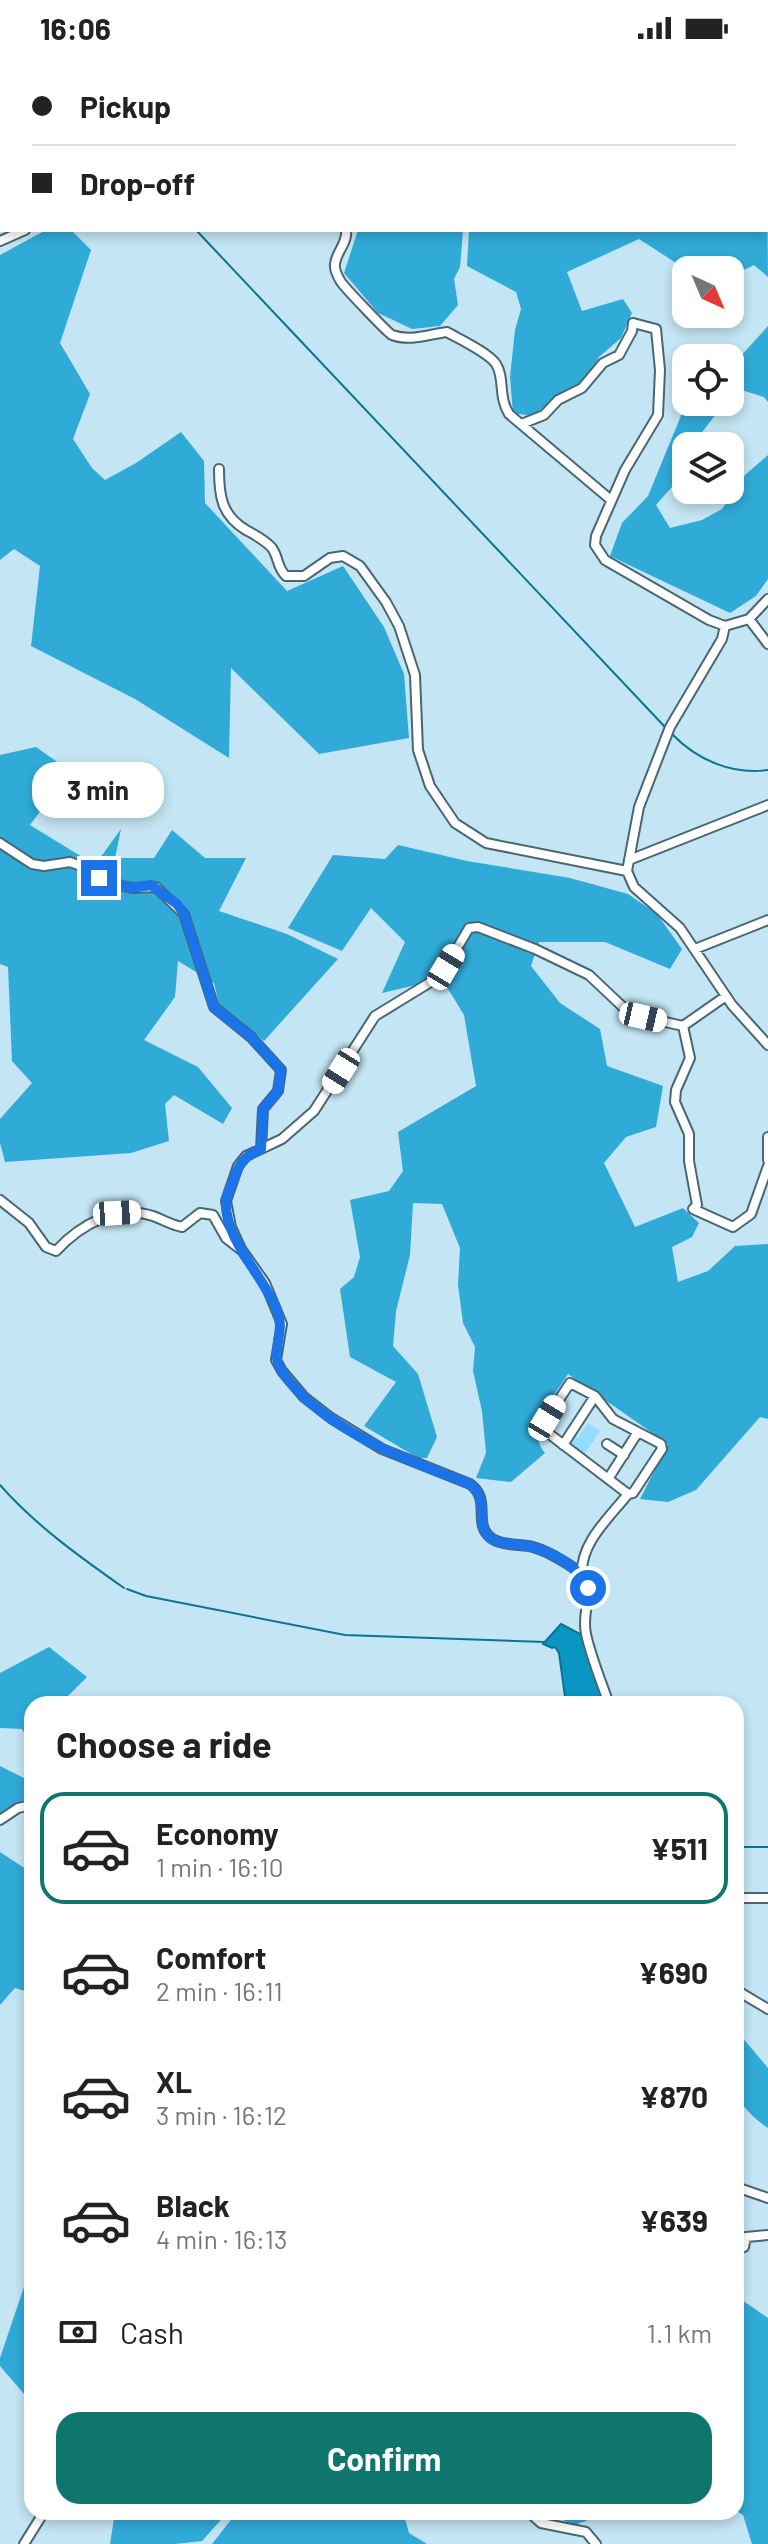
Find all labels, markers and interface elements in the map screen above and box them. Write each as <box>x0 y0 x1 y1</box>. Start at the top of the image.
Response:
text: 16:06 <box>40 10 111 46</box>
text: Pickup <box>80 88 171 124</box>
text: Drop-off <box>80 165 195 201</box>
north arrow <box>672 256 744 328</box>
map controls <box>672 256 744 504</box>
button: locate <box>672 344 744 416</box>
button: layers <box>672 432 744 504</box>
callout: 3 min <box>33 762 165 818</box>
text: 3 min <box>67 774 129 805</box>
route end <box>81 860 117 896</box>
car <box>423 940 469 994</box>
car <box>617 1000 669 1034</box>
car <box>318 1044 364 1098</box>
car <box>92 1200 142 1226</box>
car <box>524 1391 570 1445</box>
route start <box>570 1570 606 1606</box>
text: Choose a ride <box>56 1722 272 1765</box>
icon: car <box>60 1812 132 1884</box>
text: Economy <box>156 1815 279 1851</box>
text: ¥511 <box>650 1830 708 1866</box>
text: 1 min · 16:10 <box>156 1851 283 1882</box>
icon: car <box>60 1936 132 2008</box>
text: Comfort <box>156 1939 266 1975</box>
text: ¥690 <box>638 1954 708 1990</box>
text: 2 min · 16:11 <box>156 1975 283 2006</box>
icon: car <box>60 2060 132 2132</box>
text: XL <box>156 2063 192 2099</box>
text: ¥870 <box>639 2078 708 2114</box>
text: 3 min · 16:12 <box>156 2099 287 2130</box>
icon: car <box>60 2184 132 2256</box>
text: Black <box>156 2187 230 2223</box>
text: ¥639 <box>639 2202 708 2238</box>
text: 4 min · 16:13 <box>156 2223 287 2254</box>
icon: cash <box>56 2310 100 2354</box>
text: Cash <box>120 2314 184 2350</box>
text: 1.1 km <box>647 2317 712 2348</box>
button: Confirm <box>56 2412 712 2504</box>

